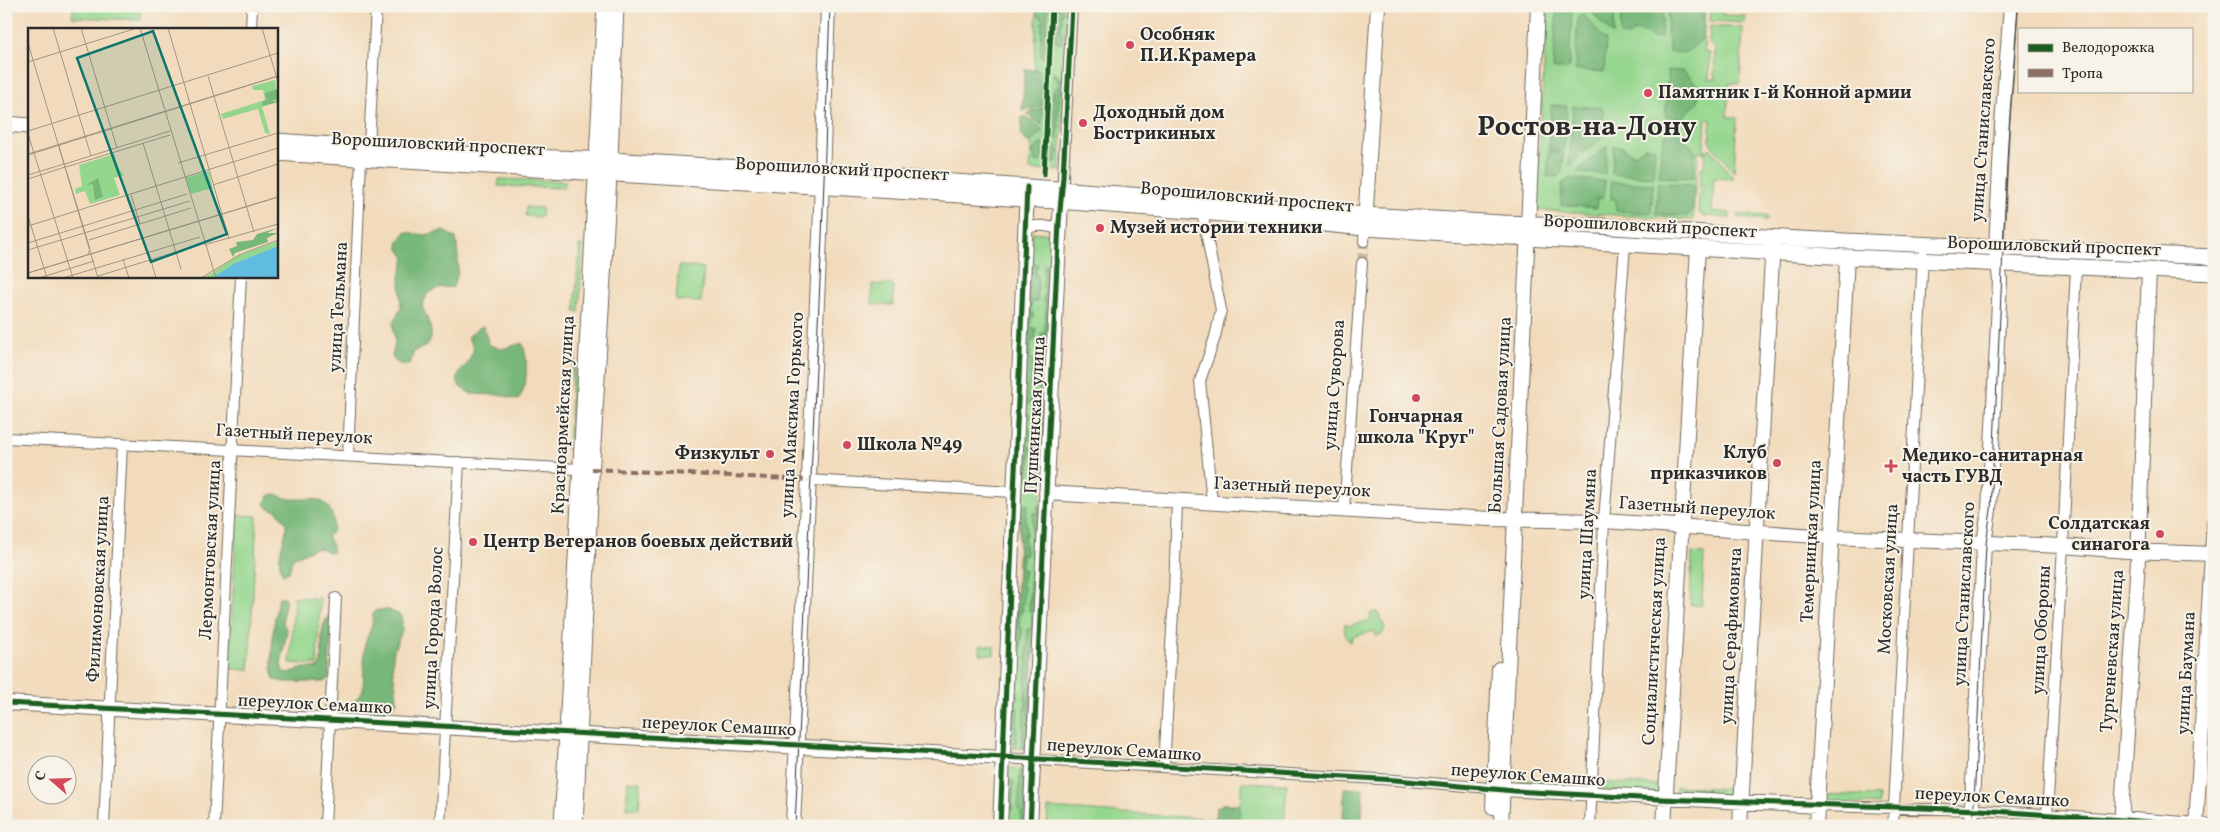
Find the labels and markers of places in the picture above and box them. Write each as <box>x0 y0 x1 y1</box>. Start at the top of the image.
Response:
place label: Особняк П.И.Крамера <box>1140 23 1256 69</box>
marker: Особняк П.И.Крамера <box>1124 39 1136 51</box>
place label: Памятник 1-й Конной армии <box>1658 81 1912 106</box>
marker: Памятник 1-й Конной армии <box>1642 87 1654 99</box>
place label: Доходный дом Бострикиных <box>1093 101 1225 147</box>
marker: Доходный дом Бострикиных <box>1077 117 1089 129</box>
place label: Музей истории техники <box>1110 216 1323 241</box>
marker: Музей истории техники <box>1094 222 1106 234</box>
marker: Гончарная школа "Круг" <box>1410 392 1422 404</box>
place label: Гончарная школа "Круг" <box>1357 405 1475 451</box>
place label: Школа №49 <box>857 433 962 458</box>
marker: Школа №49 <box>841 439 853 451</box>
place label: Клуб приказчиков <box>1650 441 1767 487</box>
place label: Физкульт <box>675 442 760 467</box>
place label: Медико-санитарная часть ГУВД <box>1902 444 2083 490</box>
marker: Физкульт <box>764 448 776 460</box>
marker: Клуб приказчиков <box>1771 457 1783 469</box>
marker: Медико-санитарная часть ГУВД <box>1884 459 1898 473</box>
place label: Солдатская синагога <box>2048 512 2150 558</box>
marker: Солдатская синагога <box>2154 528 2166 540</box>
place label: Центр Ветеранов боевых действий <box>483 530 793 555</box>
marker: Центр Ветеранов боевых действий <box>467 536 479 548</box>

